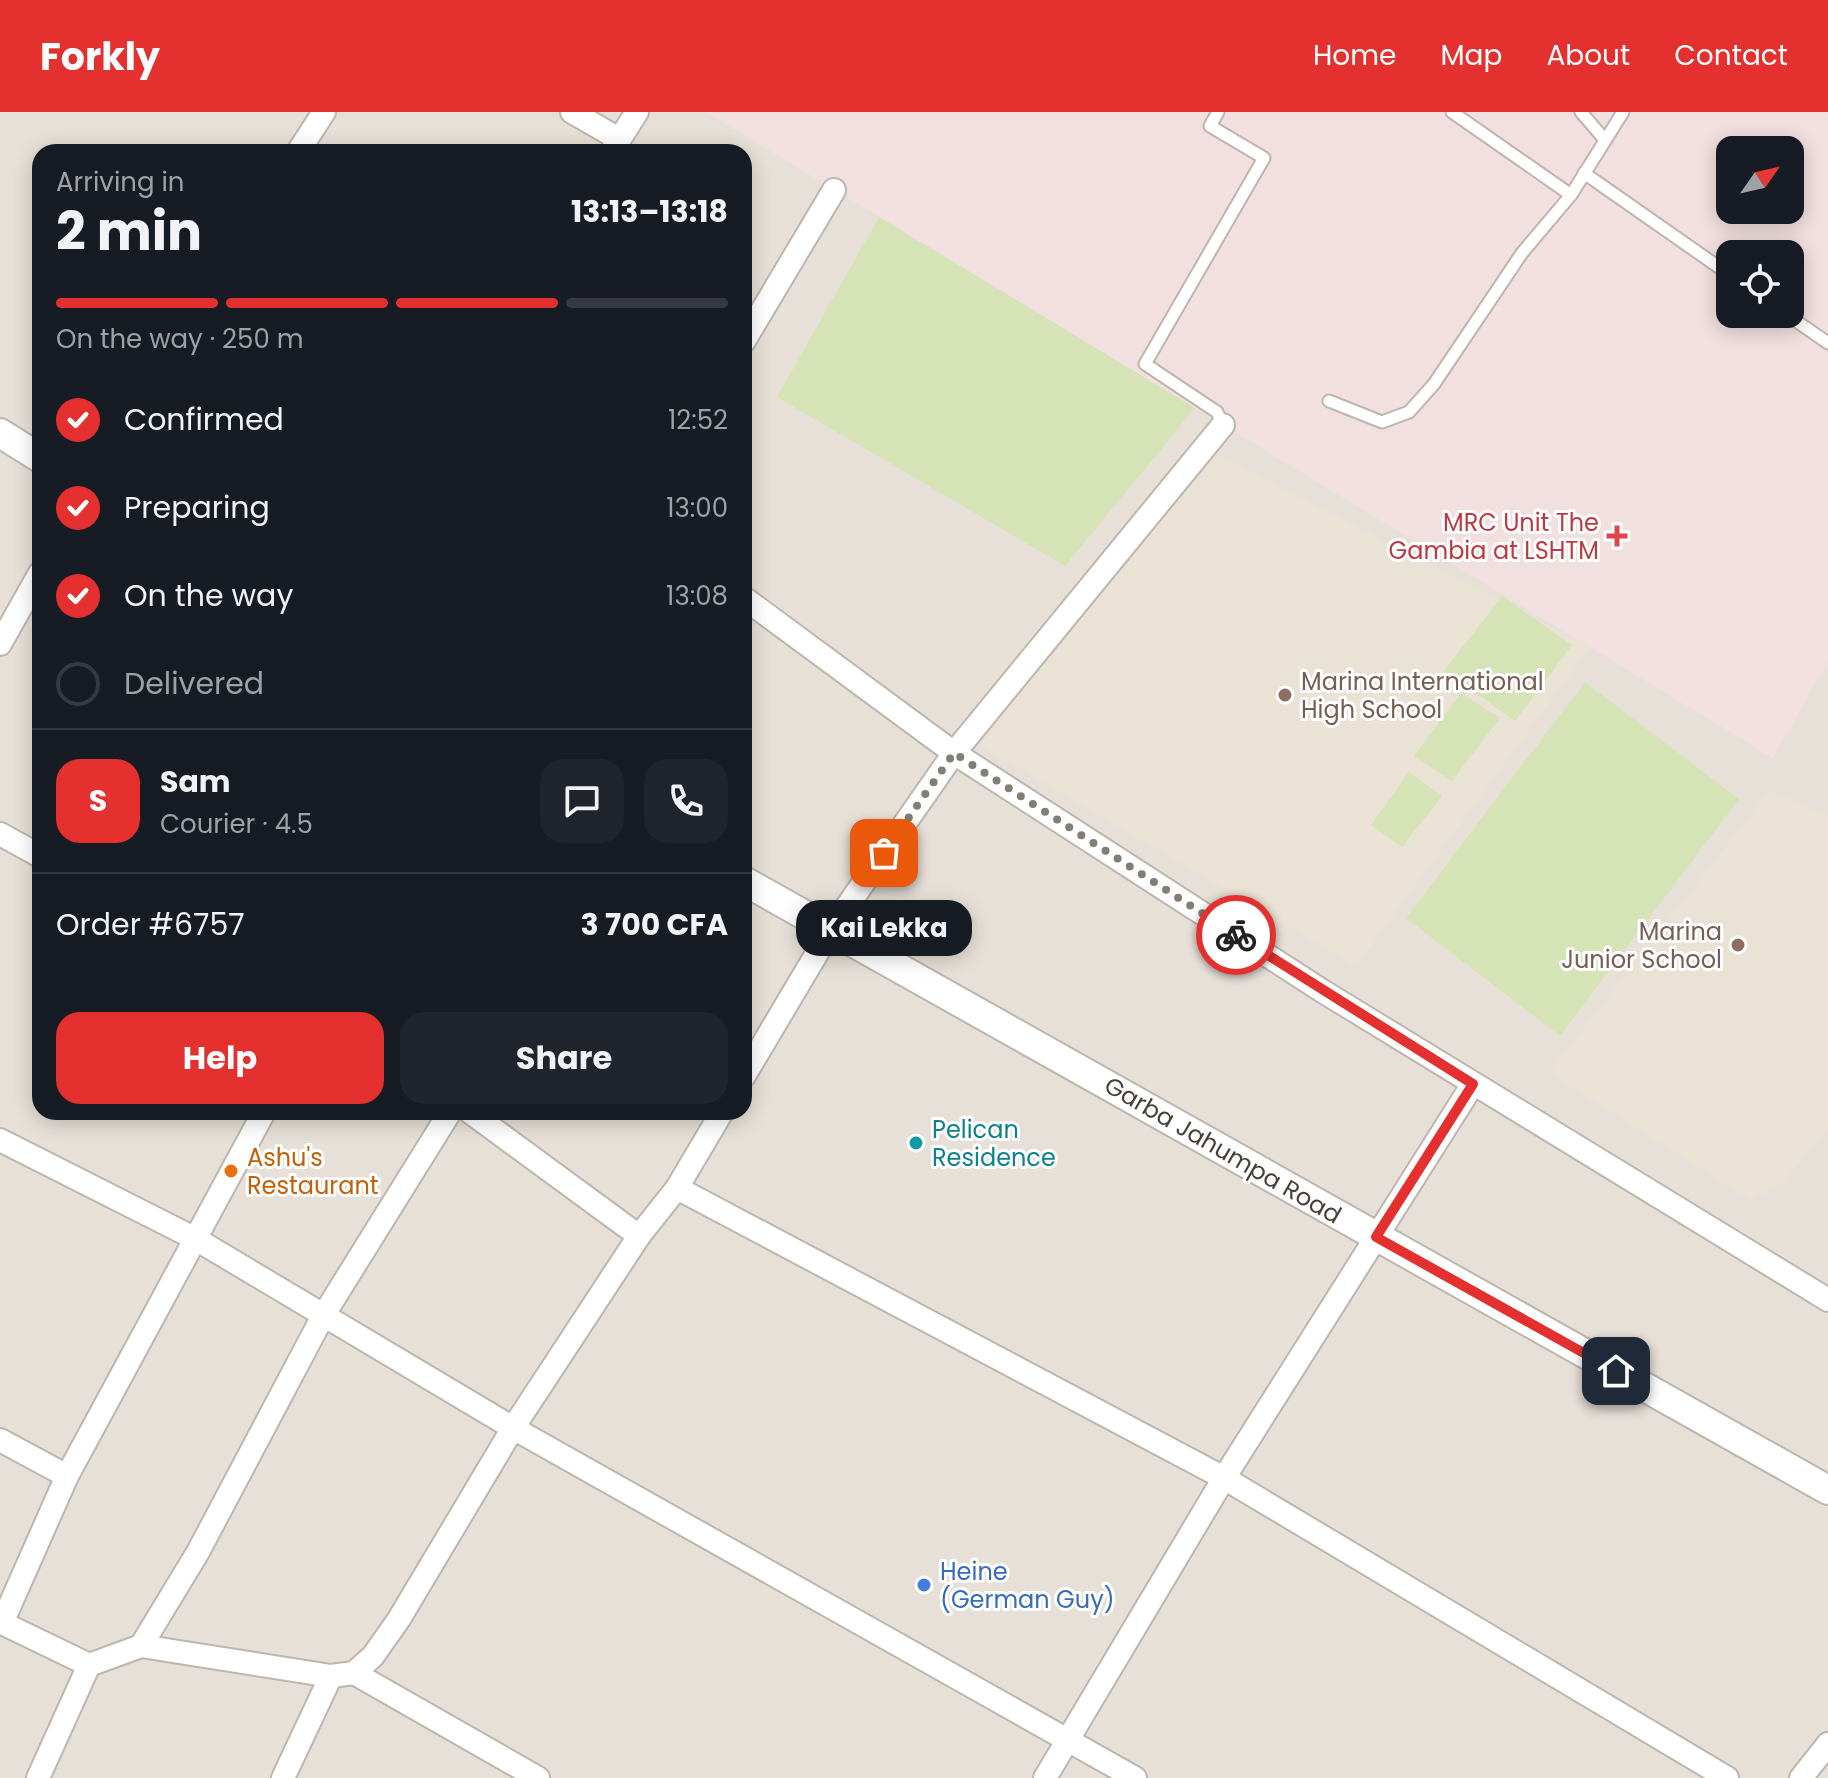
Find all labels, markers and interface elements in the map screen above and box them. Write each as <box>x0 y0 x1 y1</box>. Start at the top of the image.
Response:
text: Forkly <box>40 30 160 83</box>
text: Home <box>1313 36 1396 75</box>
text: Map <box>1440 36 1502 75</box>
text: About <box>1546 36 1630 75</box>
text: Contact <box>1674 36 1788 75</box>
north arrow <box>1716 136 1804 224</box>
map controls <box>1716 136 1804 328</box>
text: Arriving in <box>56 164 185 200</box>
text: 13:13–13:18 <box>571 190 728 233</box>
text: 2 min <box>56 195 202 268</box>
button: locate <box>1716 240 1804 328</box>
text: On the way · 250 m <box>56 321 303 357</box>
icon: check <box>56 398 100 442</box>
text: Confirmed <box>124 398 284 441</box>
text: 12:52 <box>668 402 728 438</box>
icon: check <box>56 486 100 530</box>
text: Preparing <box>124 486 270 529</box>
text: 13:00 <box>666 490 728 526</box>
place label: MRC Unit The Gambia at LSHTM <box>1389 506 1599 567</box>
marker: MRC Unit The Gambia at LSHTM <box>1606 525 1628 547</box>
icon: check <box>56 574 100 618</box>
text: On the way <box>124 574 293 617</box>
text: 13:08 <box>666 578 728 614</box>
text: Delivered <box>124 662 264 705</box>
place label: Marina International High School <box>1301 665 1544 726</box>
marker: Marina International High School <box>1276 686 1294 704</box>
button: chat <box>540 759 624 843</box>
button: phone <box>644 759 728 843</box>
text: Sam <box>160 760 231 803</box>
text: S <box>89 779 107 822</box>
text: Courier · 4.5 <box>160 806 313 842</box>
pin <box>850 819 918 887</box>
icon: bag <box>862 831 906 875</box>
courier <box>1196 895 1276 975</box>
callout: Kai Lekka <box>796 901 972 957</box>
text: Order #6757 <box>56 903 245 946</box>
text: 3 700 CFA <box>581 903 728 946</box>
text: Kai Lekka <box>820 910 948 946</box>
icon: bike <box>1214 913 1258 957</box>
place label: Marina Junior School <box>1561 915 1722 976</box>
marker: Marina Junior School <box>1729 936 1747 954</box>
button: Help <box>56 1012 384 1104</box>
button: Share <box>400 1012 728 1104</box>
street label: Garba Jahumpa Road <box>1099 1069 1347 1231</box>
place label: Pelican Residence <box>932 1113 1056 1174</box>
marker: Pelican Residence <box>907 1134 925 1152</box>
place label: Ashu's Restaurant <box>247 1141 379 1202</box>
marker: Ashu's Restaurant <box>222 1162 240 1180</box>
pin <box>1582 1337 1650 1405</box>
icon: home <box>1594 1349 1638 1393</box>
place label: Heine (German Guy) <box>940 1555 1115 1616</box>
marker: Heine (German Guy) <box>915 1576 933 1594</box>

